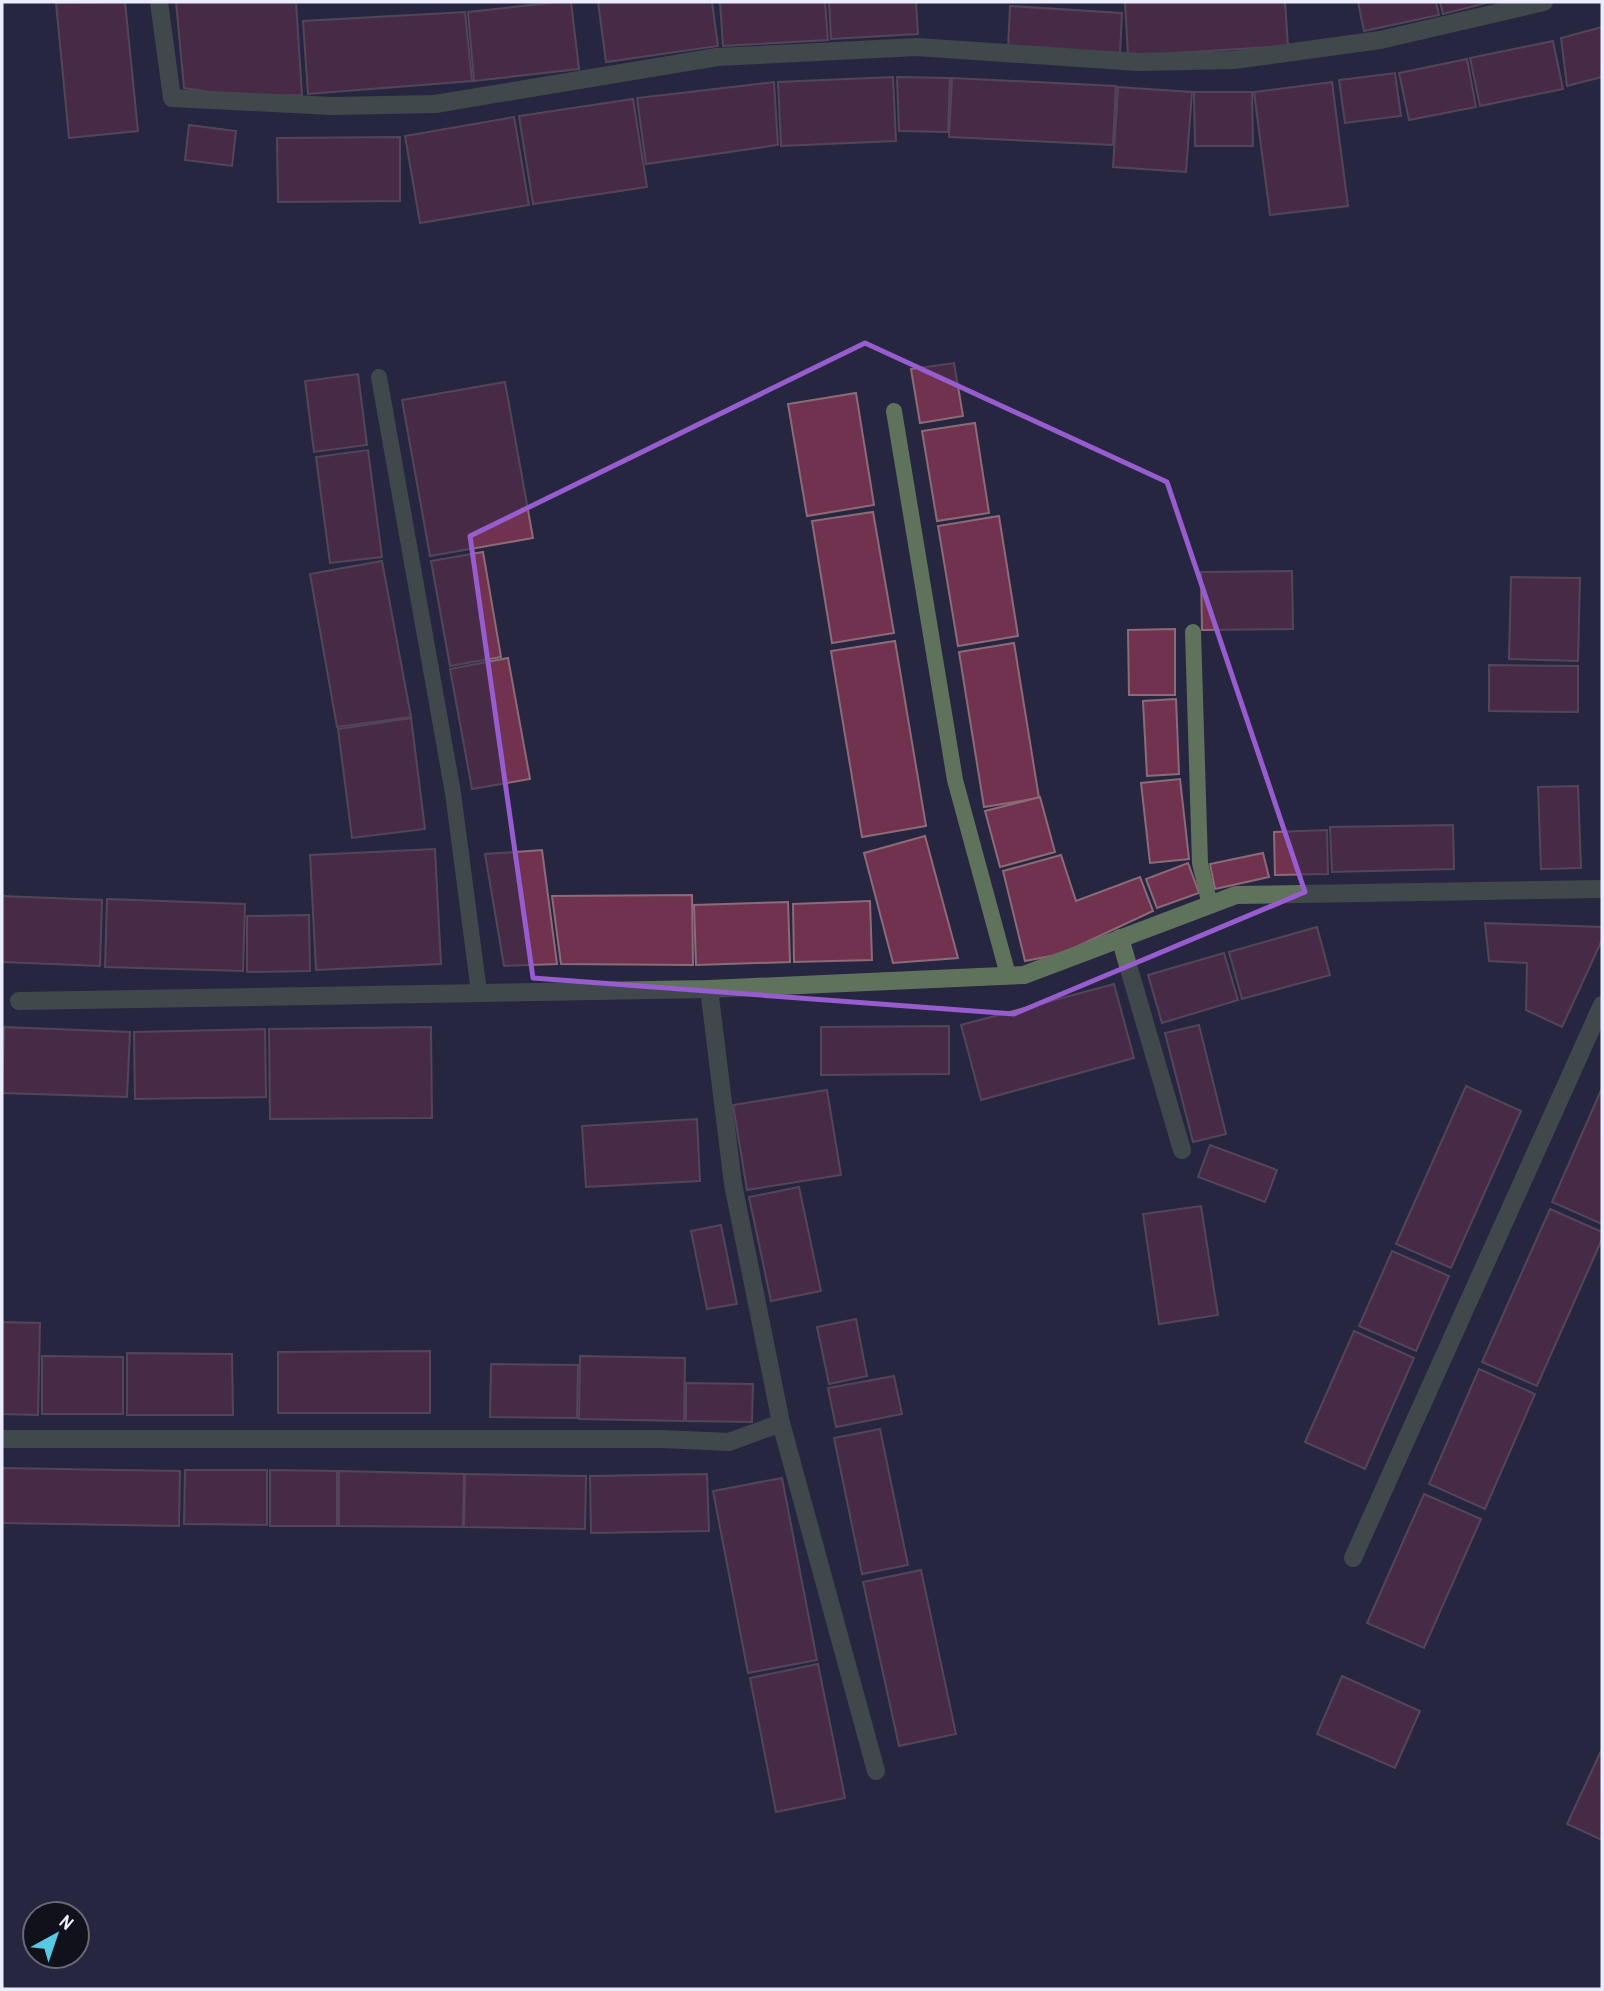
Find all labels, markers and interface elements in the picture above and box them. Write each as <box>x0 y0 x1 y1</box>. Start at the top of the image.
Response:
north arrow <box>21 1900 91 1970</box>
text: N <box>54 1908 80 1936</box>

